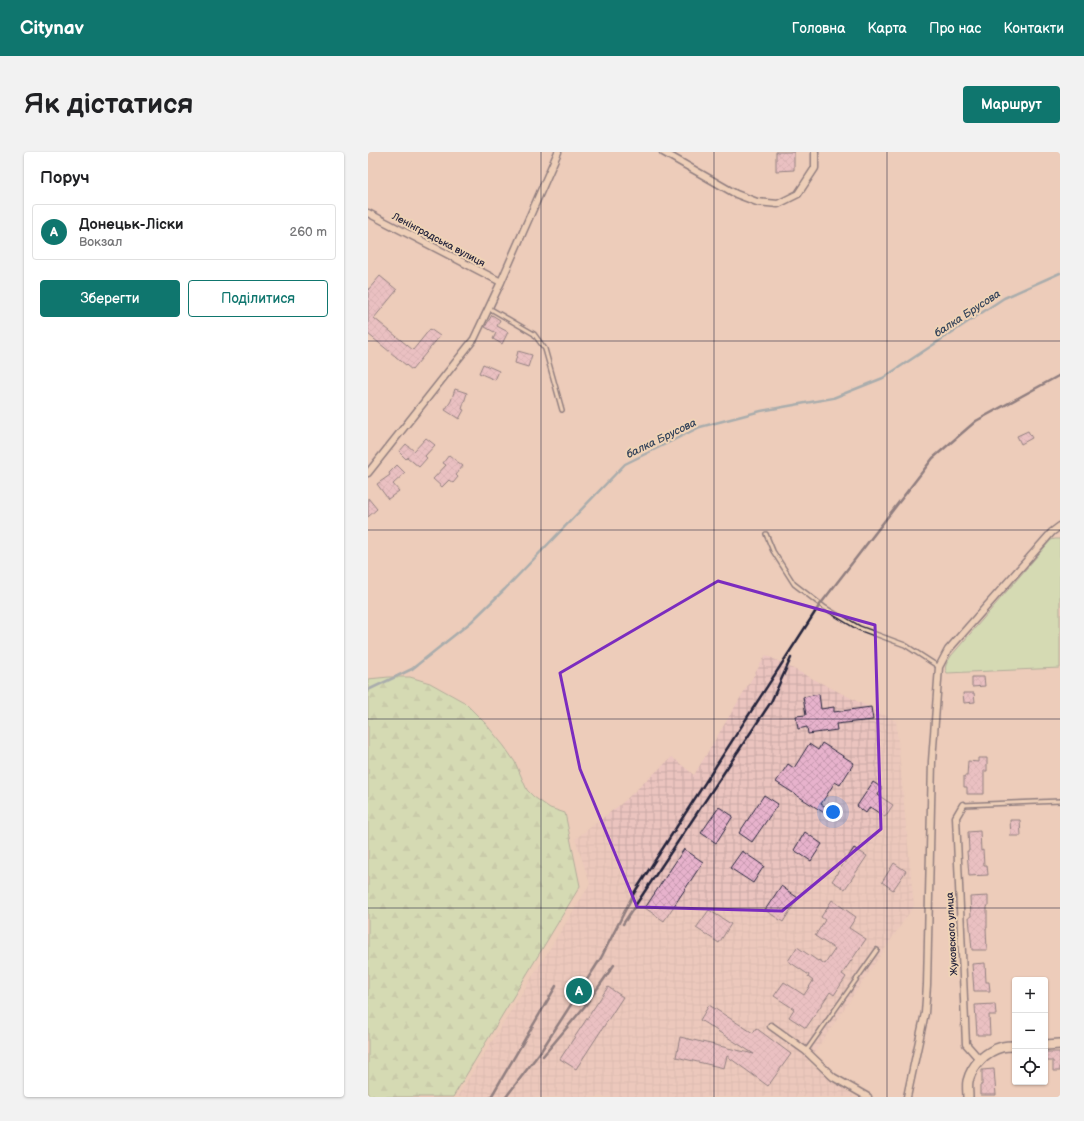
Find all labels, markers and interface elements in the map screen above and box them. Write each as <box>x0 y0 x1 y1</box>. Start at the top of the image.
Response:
text: Citynav <box>20 17 84 40</box>
text: Головна <box>792 20 845 37</box>
text: Карта <box>867 20 907 37</box>
text: Про нас <box>929 20 981 37</box>
text: Контакти <box>1003 20 1064 37</box>
button: Маршрут <box>963 86 1060 123</box>
text: Як дістатися <box>24 88 193 121</box>
text: Поруч <box>40 168 90 188</box>
street label: Ленінградська вулиця <box>389 210 487 270</box>
text: Донецьк-Ліски <box>79 215 183 234</box>
text: A <box>50 224 58 240</box>
text: 260 m <box>289 224 327 240</box>
text: Вокзал <box>79 234 122 250</box>
button: Зберегти <box>40 280 180 317</box>
button: Поділитися <box>188 280 328 317</box>
water label: балка Брусова <box>932 287 1003 340</box>
water label: балка Брусова <box>624 416 699 461</box>
your location <box>823 802 843 822</box>
street label: Жуковского улица <box>944 892 960 976</box>
pin: A <box>566 976 592 1006</box>
map controls <box>1012 977 1048 1085</box>
button: + <box>1012 977 1048 1013</box>
button: − <box>1012 1013 1048 1049</box>
button: locate <box>1012 1049 1048 1085</box>

